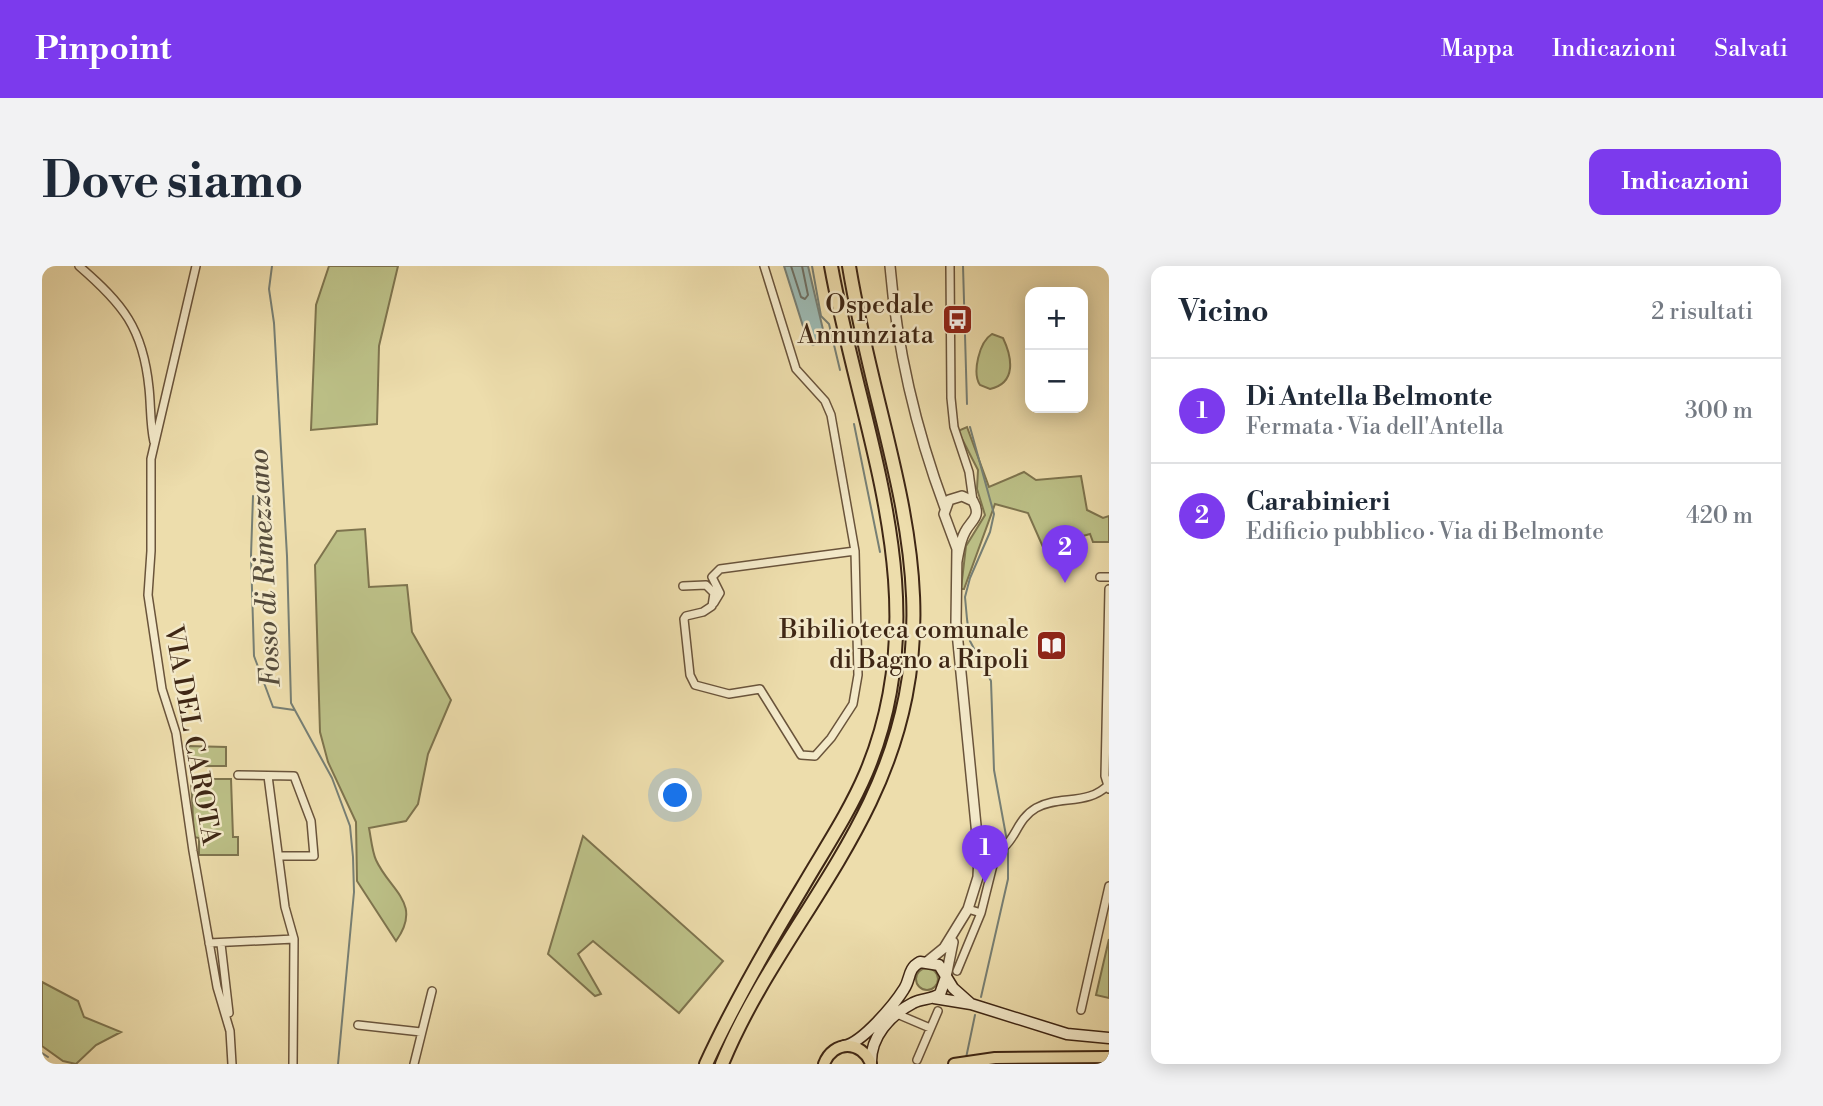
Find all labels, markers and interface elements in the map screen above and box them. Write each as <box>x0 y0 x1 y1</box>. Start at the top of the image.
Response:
text: Pinpoint <box>35 29 172 70</box>
text: Mappa <box>1441 34 1514 64</box>
text: Indicazioni <box>1552 34 1676 64</box>
text: Salvati <box>1714 34 1788 64</box>
button: Indicazioni <box>1589 149 1781 215</box>
text: Dove siamo <box>42 152 303 213</box>
map controls <box>1025 287 1088 413</box>
button: + <box>1025 287 1088 350</box>
place label: Ospedale Annunziata <box>797 289 935 351</box>
text: Vicino <box>1179 293 1269 331</box>
text: 2 risultati <box>1651 298 1753 326</box>
bus stop icon: Ospedale Annunziata <box>940 303 974 337</box>
button: − <box>1025 350 1088 413</box>
text: Di Antella Belmonte <box>1246 381 1492 413</box>
text: 1 <box>1196 397 1208 425</box>
text: 300 m <box>1685 397 1753 425</box>
text: Fermata · Via dell'Antella <box>1246 413 1504 441</box>
water label: Fosso di Rimezzano <box>241 448 289 688</box>
text: Carabinieri <box>1246 486 1390 518</box>
text: 2 <box>1195 502 1209 530</box>
text: 420 m <box>1686 502 1753 530</box>
text: Edificio pubblico · Via di Belmonte <box>1246 518 1604 546</box>
pin: 2 <box>1042 525 1088 583</box>
place label: Bibilioteca comunale di Bagno a Ripoli <box>778 614 1029 676</box>
street label: VIA DEL CAROTA <box>157 622 227 848</box>
library icon: Bibilioteca comunale di Bagno a Ripoli <box>1035 628 1069 662</box>
your location <box>658 778 692 812</box>
pin: 1 <box>962 825 1008 883</box>

